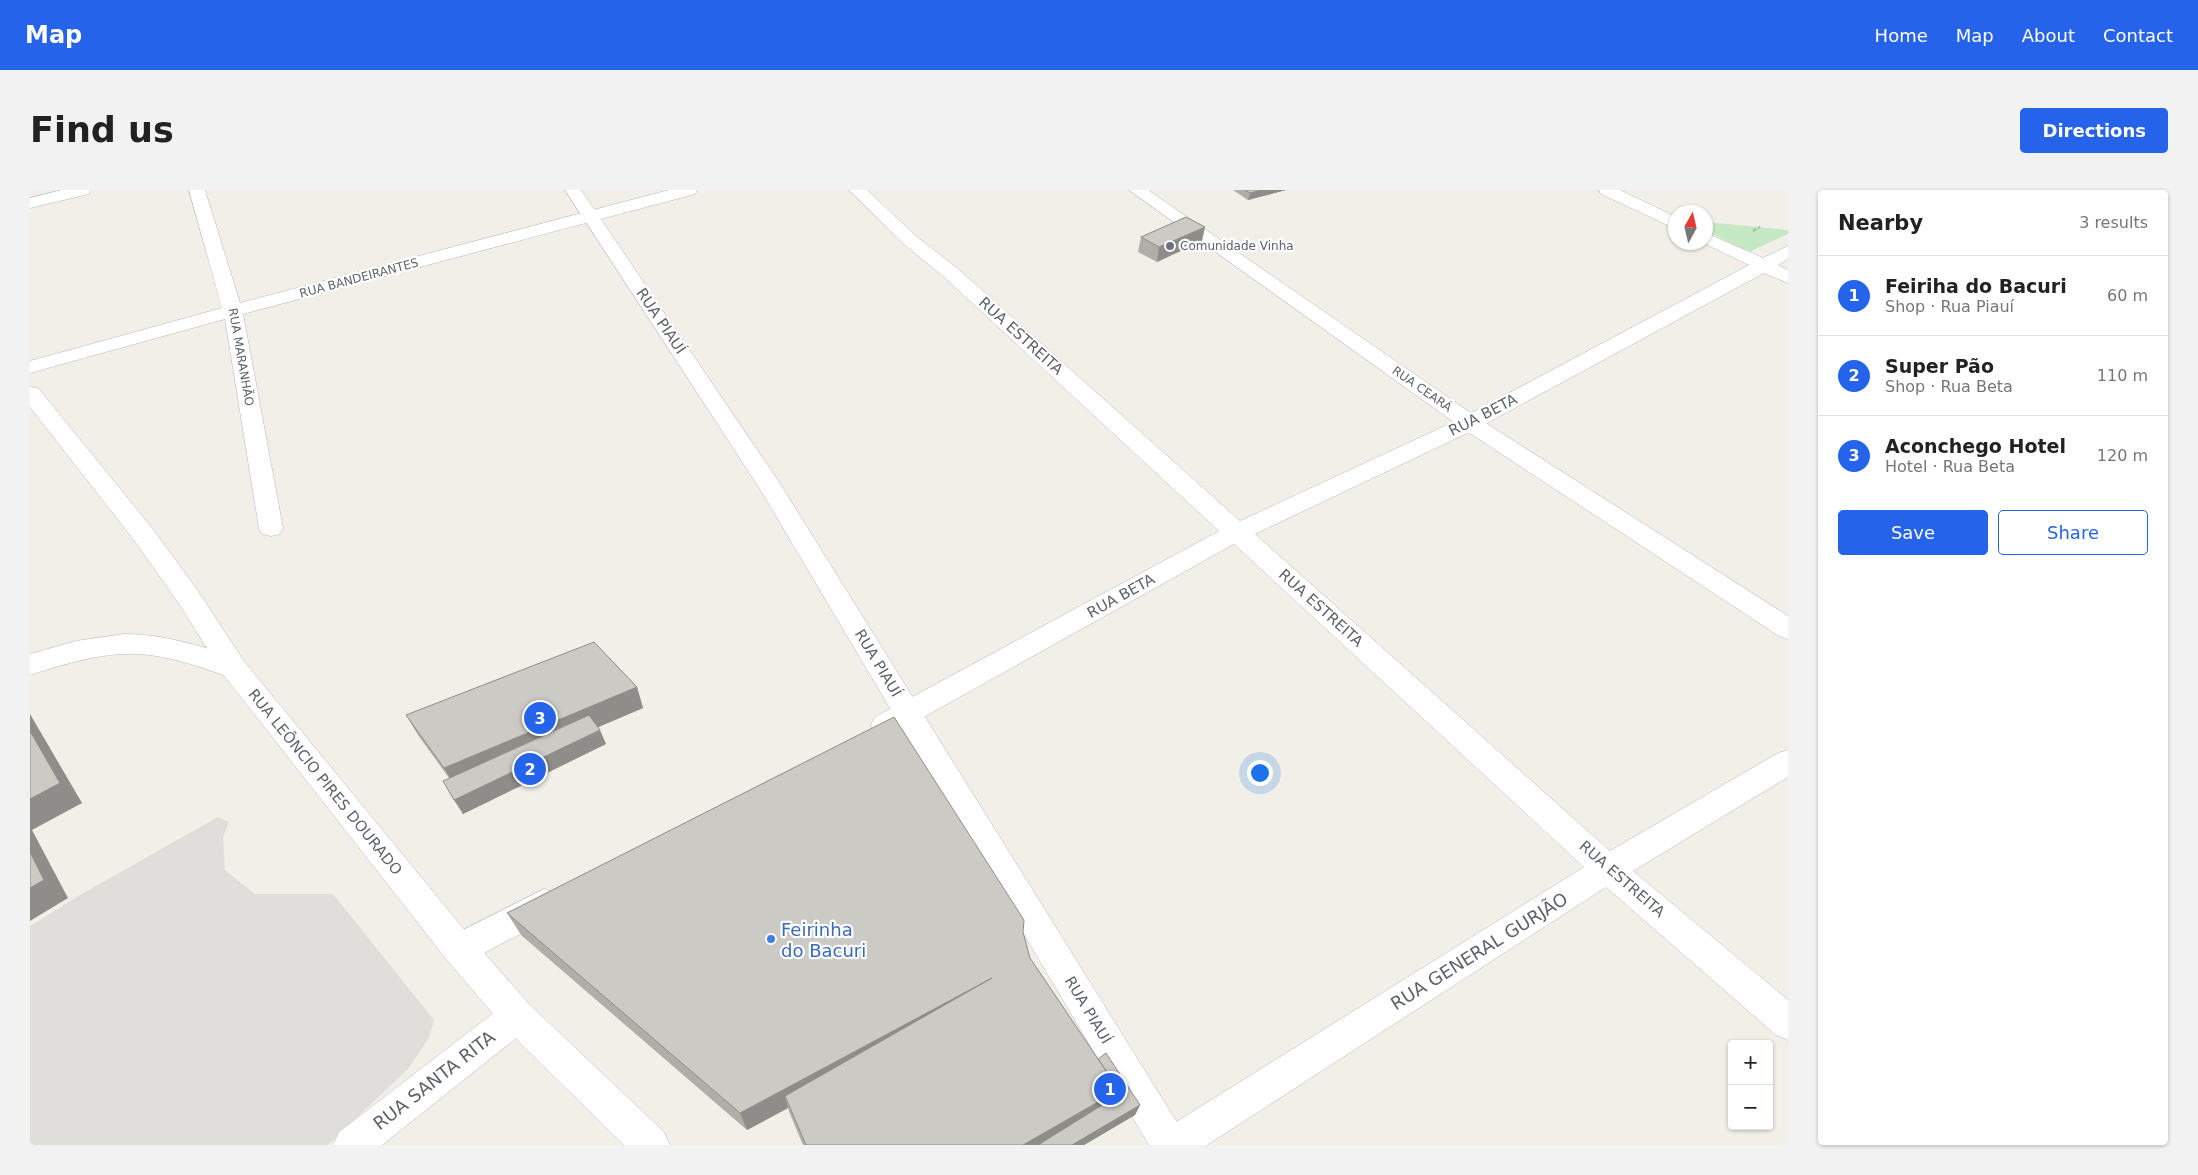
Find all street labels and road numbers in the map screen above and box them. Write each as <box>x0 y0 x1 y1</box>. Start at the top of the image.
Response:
street label: RUA BANDEIRANTES <box>298 255 420 301</box>
street label: RUA PIAUÍ <box>632 284 690 357</box>
street label: RUA ESTREITA <box>975 293 1067 379</box>
street label: RUA MARANHÃO <box>225 307 257 407</box>
street label: RUA CEARÁ <box>1390 363 1456 415</box>
street label: RUA BETA <box>1446 390 1521 440</box>
street label: RUA ESTREITA <box>1275 565 1367 651</box>
street label: RUA BETA <box>1084 570 1159 622</box>
street label: RUA PIAUÍ <box>851 625 906 700</box>
street label: RUA LEÔNCIO PIRES DOURADO <box>244 685 406 879</box>
street label: RUA ESTREITA <box>1576 837 1669 921</box>
street label: RUA GENERAL GURJÃO <box>1387 888 1571 1014</box>
street label: RUA PIAUÍ <box>1061 972 1116 1047</box>
street label: RUA SANTA RITA <box>369 1026 500 1134</box>

